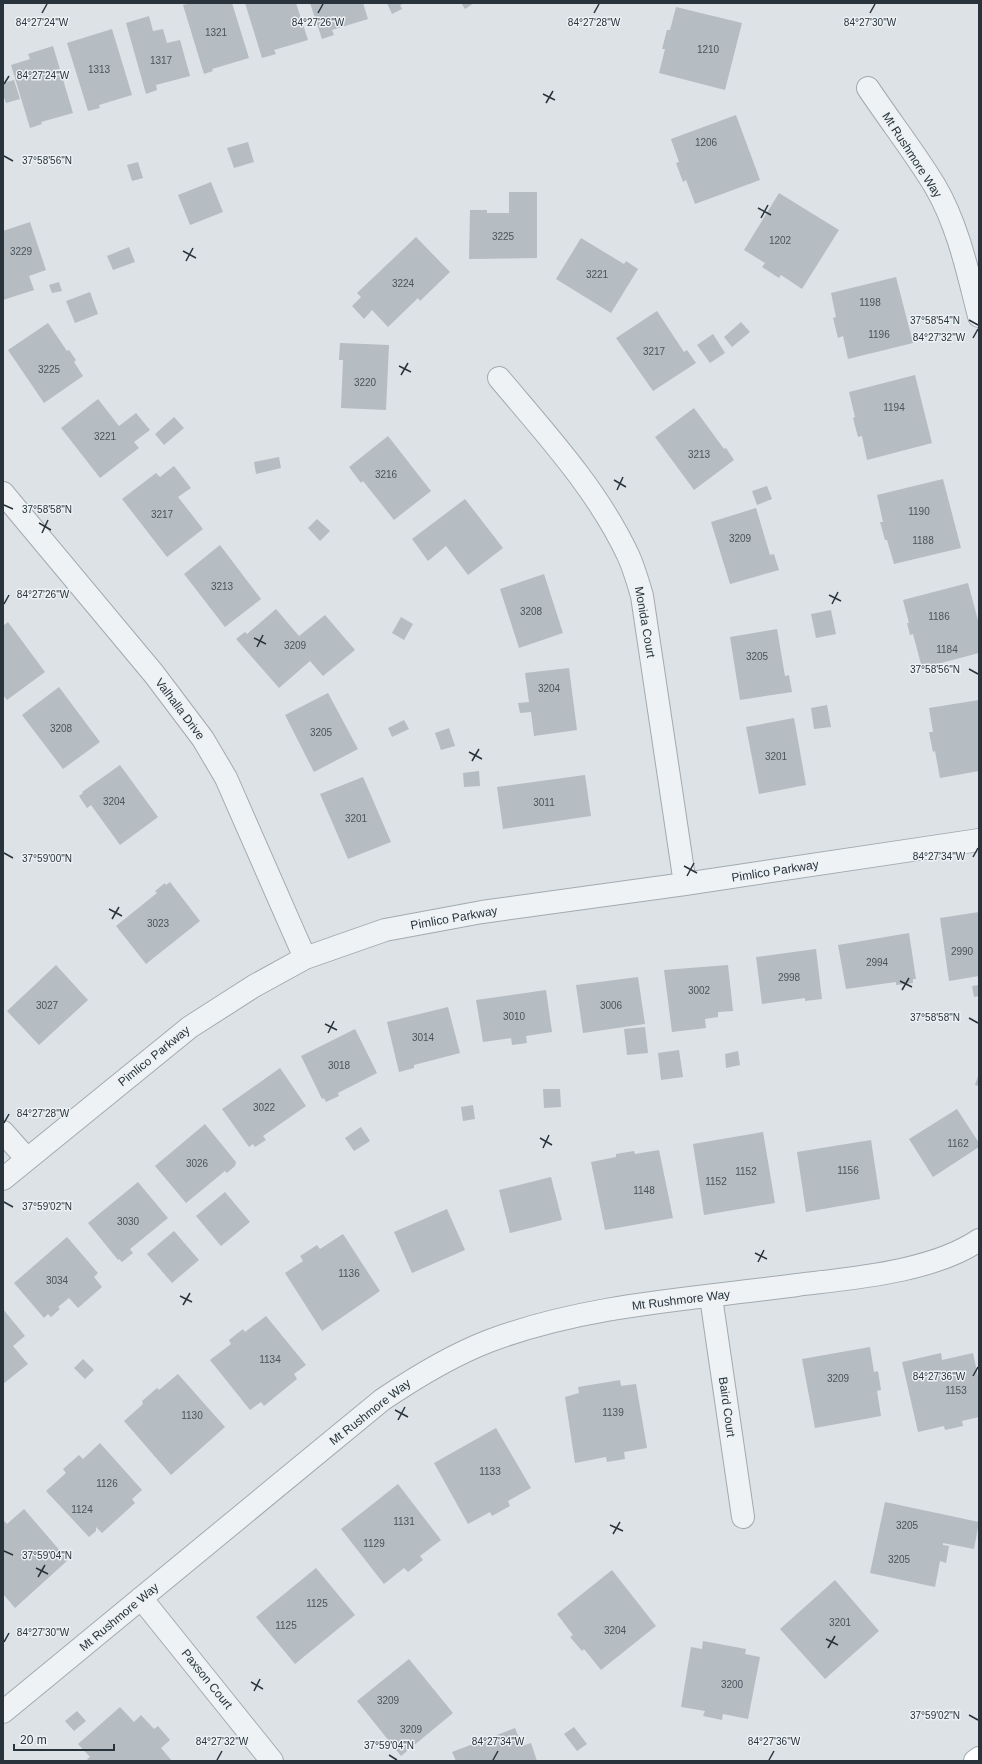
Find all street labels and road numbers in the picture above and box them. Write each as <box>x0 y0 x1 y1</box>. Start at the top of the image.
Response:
street label: Mt Rushmore Way <box>879 110 945 200</box>
street label: Monida Court <box>632 585 658 659</box>
street label: Valhalla Drive <box>152 676 208 743</box>
street label: Pimlico Parkway <box>730 857 820 885</box>
street label: Pimlico Parkway <box>409 903 499 933</box>
street label: Pimlico Parkway <box>115 1023 193 1089</box>
street label: Mt Rushmore Way <box>631 1287 731 1313</box>
street label: Mt Rushmore Way <box>327 1376 413 1448</box>
street label: Baird Court <box>716 1376 738 1439</box>
street label: Mt Rushmore Way <box>77 1580 161 1654</box>
street label: Paxson Court <box>179 1646 236 1712</box>

